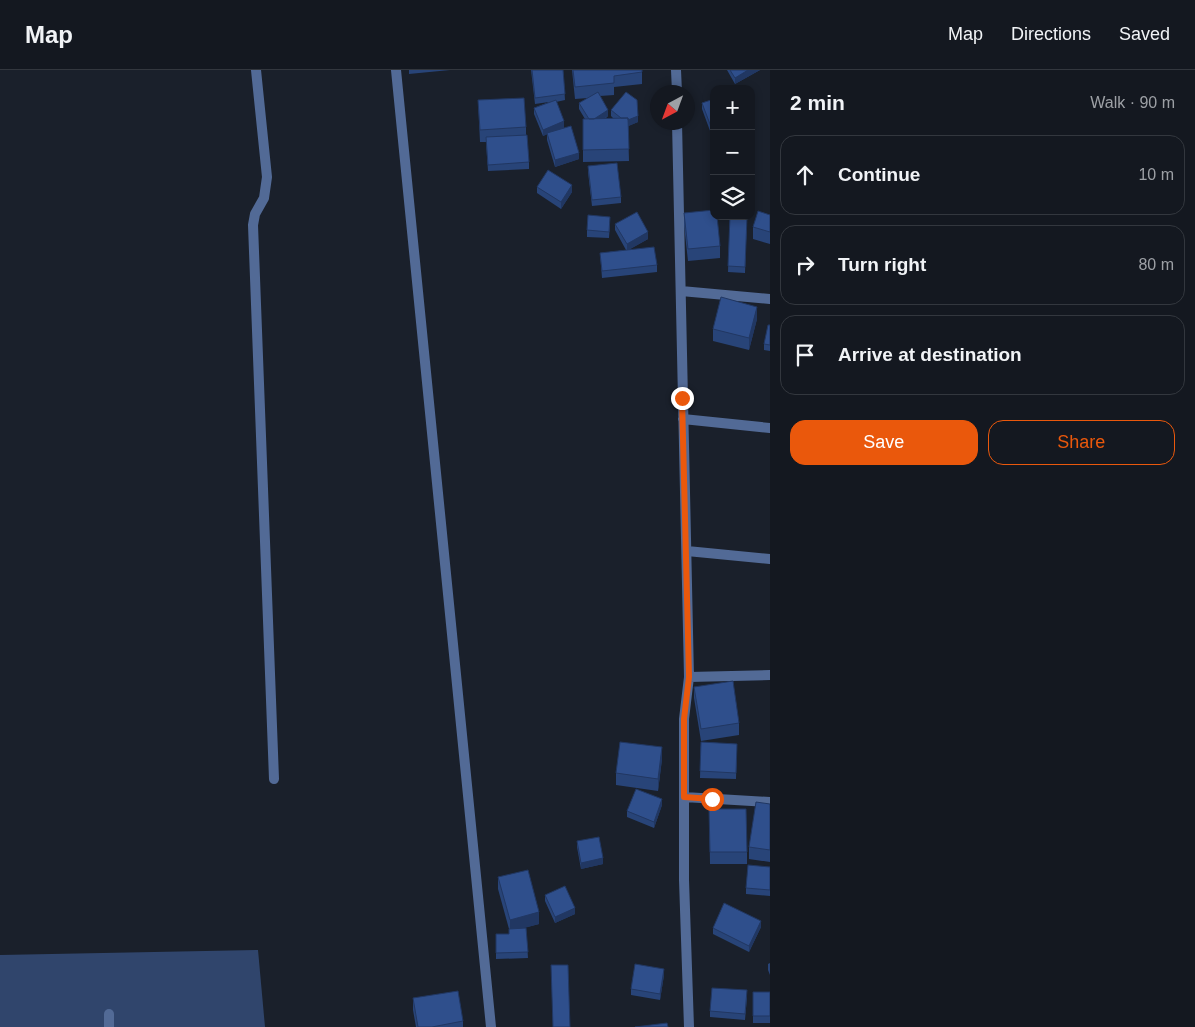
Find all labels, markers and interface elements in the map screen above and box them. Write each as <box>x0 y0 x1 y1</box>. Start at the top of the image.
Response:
text: Map <box>25 21 73 48</box>
text: Map <box>948 24 983 44</box>
text: Directions <box>1011 24 1091 44</box>
text: Saved <box>1119 24 1170 44</box>
north arrow <box>650 85 695 130</box>
map controls <box>710 85 755 220</box>
button: + <box>710 85 755 130</box>
text: 2 min <box>790 91 845 114</box>
text: Walk · 90 m <box>1090 94 1175 111</box>
button: − <box>710 130 755 175</box>
icon: ahead <box>791 161 819 189</box>
text: Continue <box>838 164 920 185</box>
text: 10 m <box>1138 166 1174 183</box>
button: layers <box>710 175 755 220</box>
icon: right <box>791 251 819 279</box>
text: Turn right <box>838 254 926 275</box>
text: 80 m <box>1138 256 1174 273</box>
icon: arrive <box>791 341 819 369</box>
text: Arrive at destination <box>838 344 1022 365</box>
route end <box>671 387 694 410</box>
button: Save <box>790 420 978 465</box>
button: Share <box>988 420 1175 465</box>
route start <box>701 788 724 811</box>

